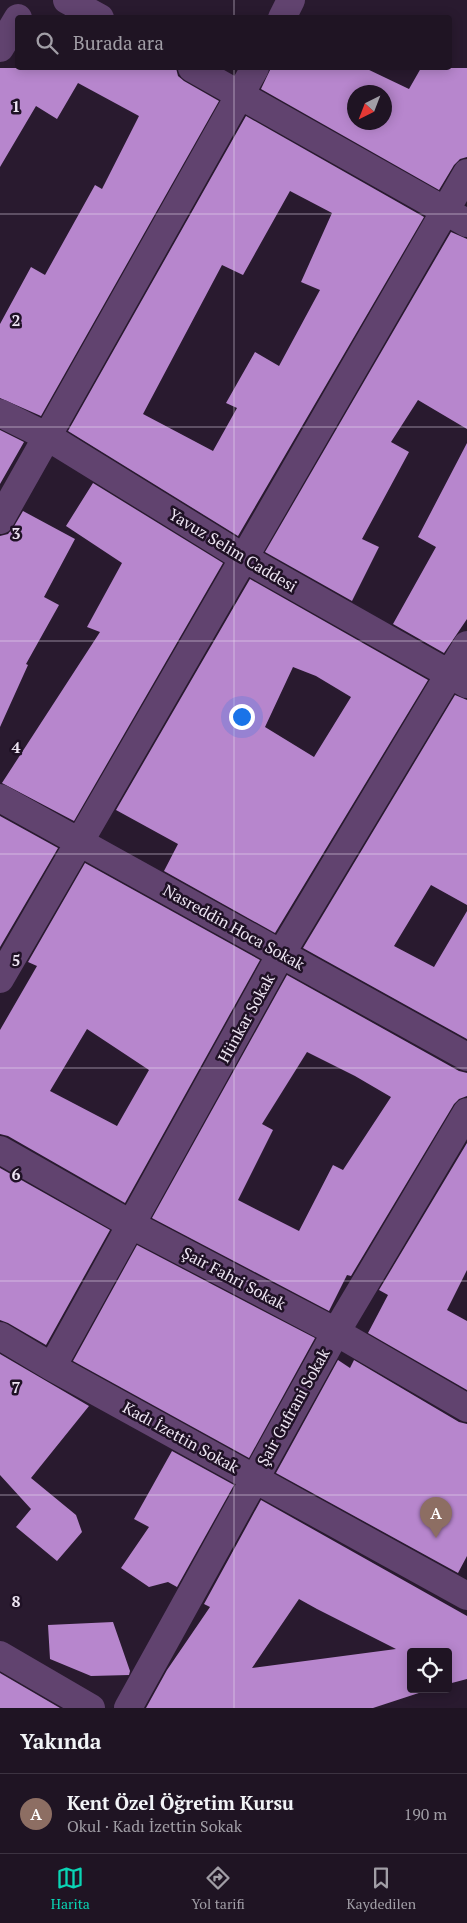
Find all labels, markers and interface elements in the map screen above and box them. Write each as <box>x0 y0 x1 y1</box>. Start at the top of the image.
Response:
search box <box>15 15 452 70</box>
icon: search <box>33 29 61 57</box>
text: Burada ara <box>73 30 164 55</box>
north arrow <box>347 85 392 130</box>
text: 1 <box>11 95 21 117</box>
text: 2 <box>11 309 21 331</box>
street label: Yavuz Selim Caddesi <box>165 503 301 597</box>
text: 3 <box>11 522 21 544</box>
your location <box>229 704 255 730</box>
text: 4 <box>11 736 21 758</box>
street label: Nasreddin Hoca Sokak <box>159 879 309 975</box>
text: 5 <box>11 949 21 971</box>
street label: Hünkar Sokak <box>212 969 280 1067</box>
text: 6 <box>11 1163 21 1185</box>
street label: Şair Fahri Sokak <box>178 1241 290 1315</box>
street label: Şair Gufrani Sokak <box>251 1343 335 1470</box>
text: 7 <box>11 1376 21 1398</box>
street label: Kadı İzettin Sokak <box>119 1396 244 1478</box>
pin: A <box>420 1497 452 1538</box>
text: 8 <box>11 1590 21 1612</box>
map controls <box>407 1648 452 1693</box>
button: locate <box>407 1648 452 1693</box>
text: Yakında <box>20 1727 101 1755</box>
text: Kent Özel Öğretim Kursu <box>67 1790 294 1815</box>
text: A <box>30 1803 42 1825</box>
text: 190 m <box>404 1803 447 1825</box>
text: Okul · Kadı İzettin Sokak <box>67 1815 242 1837</box>
tab: Harita <box>51 1864 90 1913</box>
tab: Yol tarifi <box>192 1864 245 1913</box>
tab: Kaydedilen <box>347 1864 416 1913</box>

